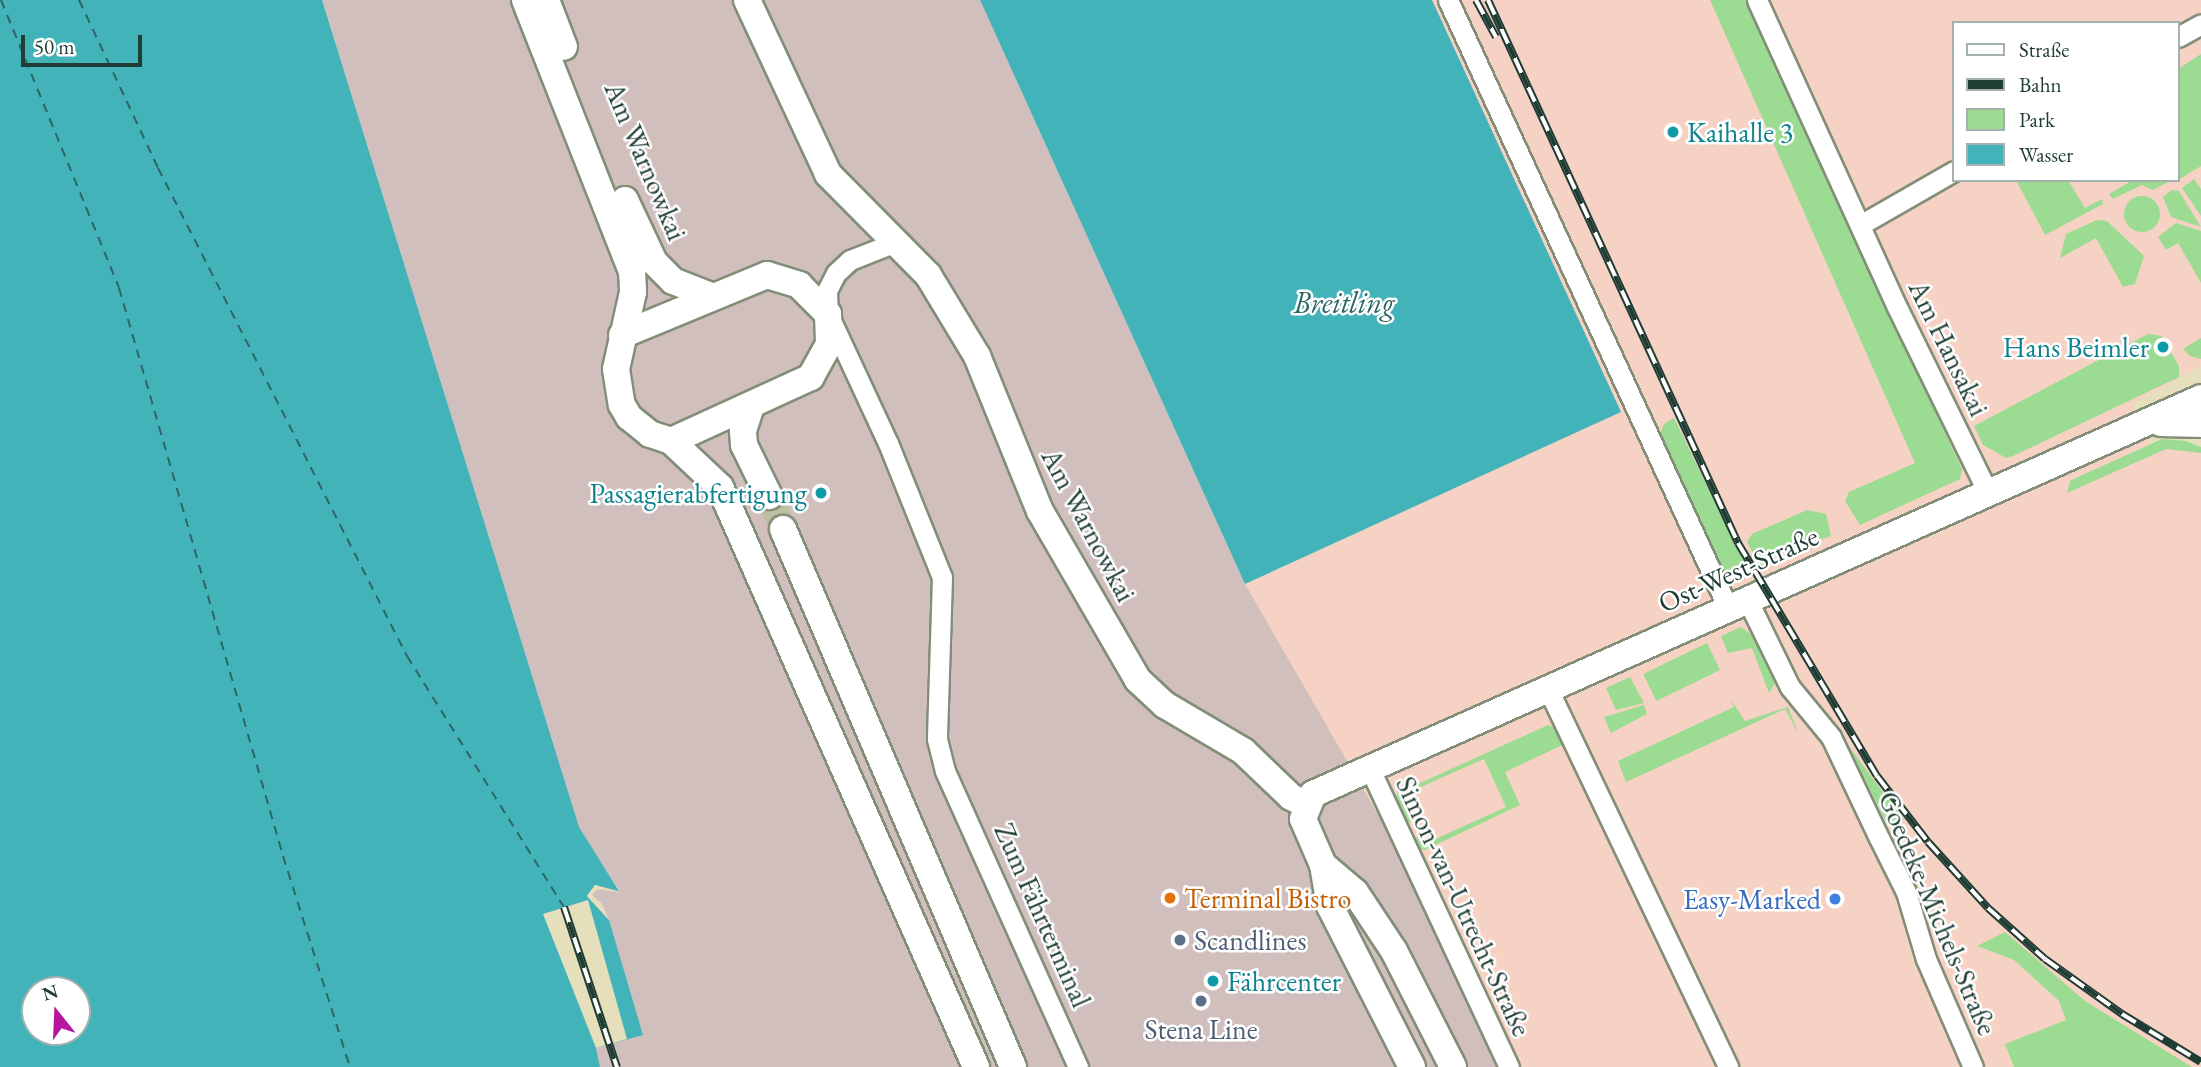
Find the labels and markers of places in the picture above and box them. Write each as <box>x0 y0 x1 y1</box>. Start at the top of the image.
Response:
place label: Kaihalle 3 <box>1687 115 1793 149</box>
marker: Kaihalle 3 <box>1665 124 1681 140</box>
place label: Hans Beimler <box>2003 330 2149 364</box>
marker: Hans Beimler <box>2155 339 2171 355</box>
place label: Passagierabfertigung <box>590 476 807 510</box>
marker: Passagierabfertigung <box>813 485 829 501</box>
place label: Terminal Bistro <box>1184 881 1351 915</box>
place label: Easy-Marked <box>1683 882 1821 916</box>
marker: Terminal Bistro <box>1162 890 1178 906</box>
marker: Easy-Marked <box>1827 891 1843 907</box>
place label: Scandlines <box>1194 923 1306 957</box>
marker: Scandlines <box>1172 932 1188 948</box>
place label: Fährcenter <box>1227 964 1341 998</box>
marker: Fährcenter <box>1205 973 1221 989</box>
marker: Stena Line <box>1193 993 1209 1009</box>
place label: Stena Line <box>1144 1012 1258 1046</box>

